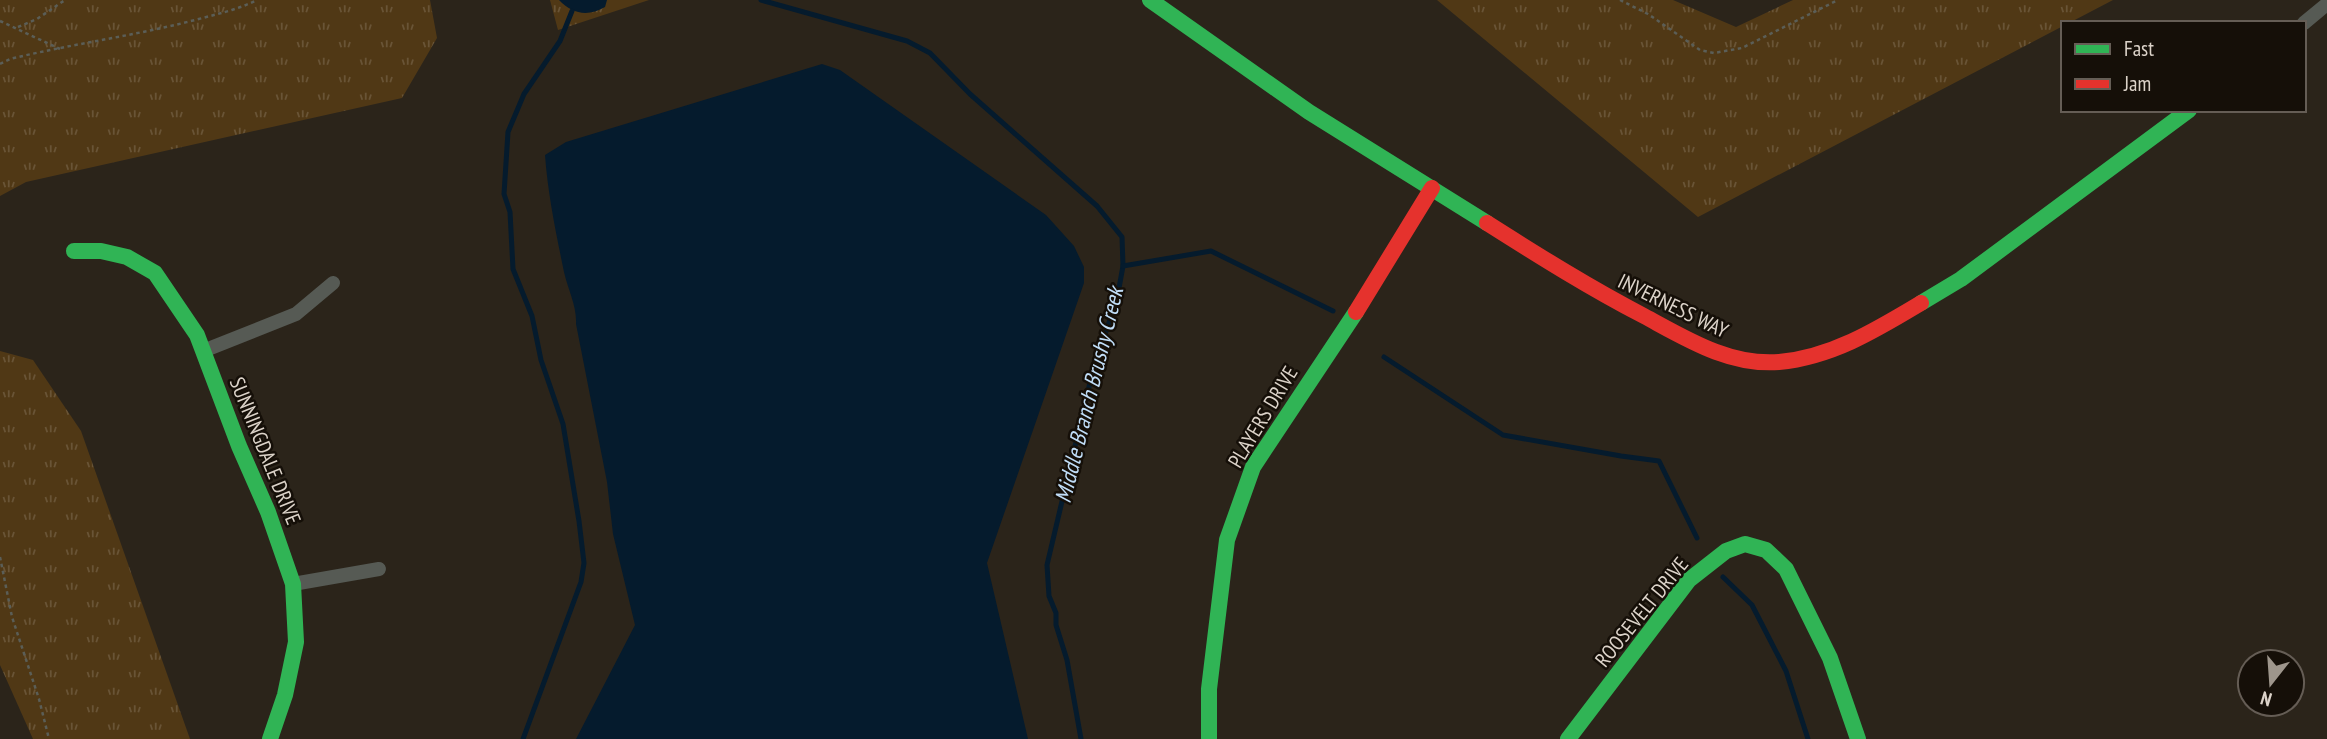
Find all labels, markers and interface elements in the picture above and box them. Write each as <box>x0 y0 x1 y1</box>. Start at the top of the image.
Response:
legend <box>2061 21 2306 112</box>
text: Fast <box>2124 35 2154 62</box>
text: Jam <box>2123 70 2151 97</box>
street label: INVERNESS WAY <box>1614 267 1733 344</box>
water label: Middle Branch Brushy Creek <box>1048 281 1130 506</box>
street label: PLAYERS DRIVE <box>1222 361 1303 472</box>
street label: SUNNINGDALE DRIVE <box>224 373 307 528</box>
street label: ROOSEVELT DRIVE <box>1589 551 1694 672</box>
north arrow <box>2236 648 2306 718</box>
text: N <box>2258 686 2274 712</box>

